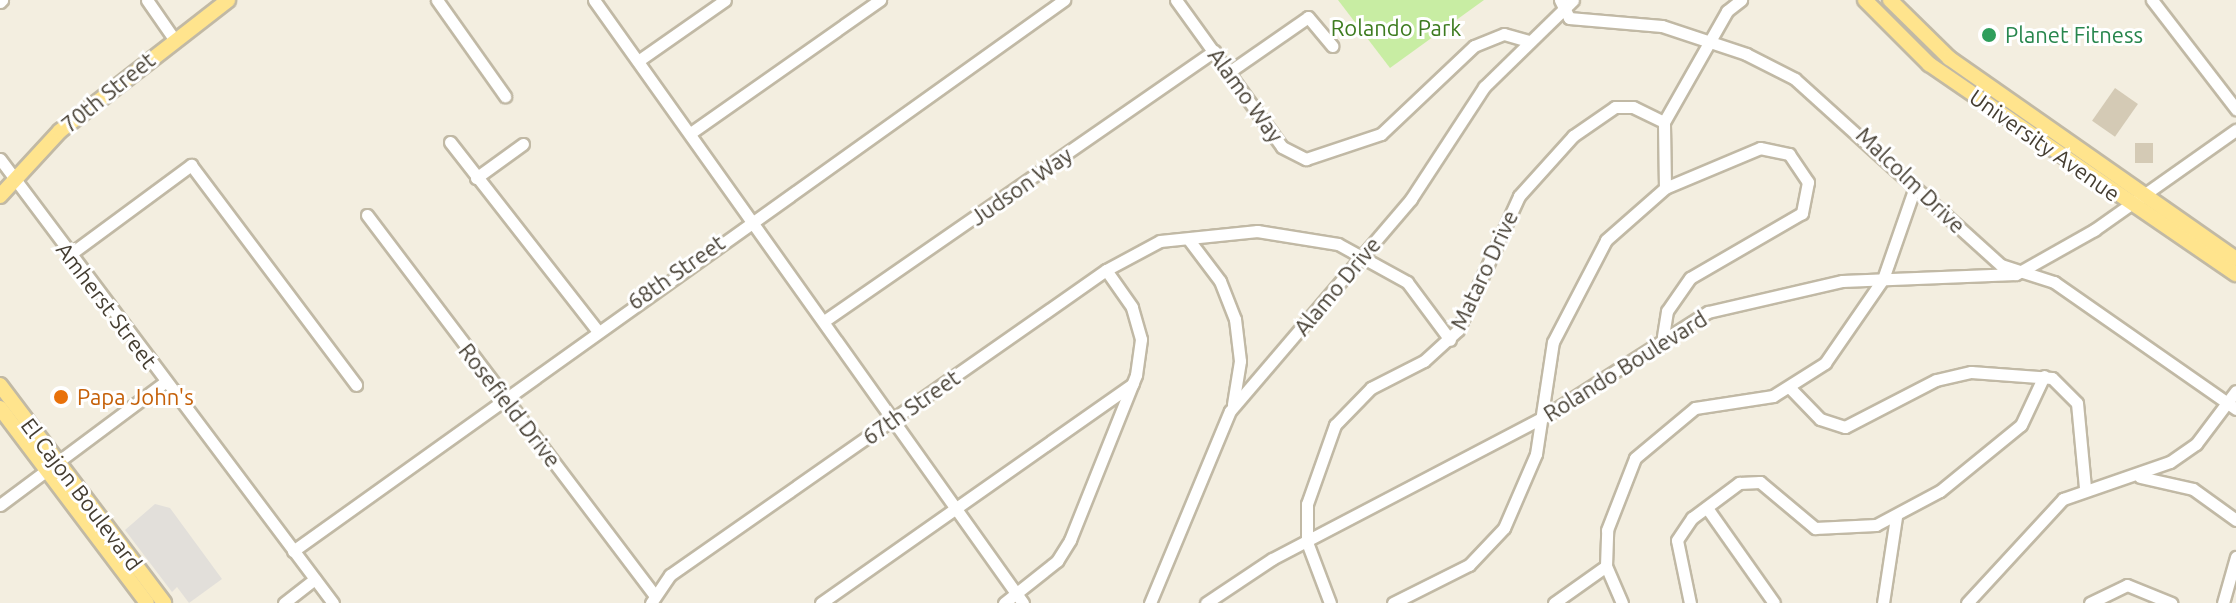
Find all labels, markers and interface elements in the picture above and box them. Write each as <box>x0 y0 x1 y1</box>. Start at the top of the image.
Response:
park label: Rolando Park <box>1331 15 1461 41</box>
place label: Planet Fitness <box>2005 22 2143 48</box>
marker: Planet Fitness <box>1980 26 1998 44</box>
street label: Alamo Way <box>1203 43 1289 147</box>
street label: 70th Street <box>56 46 160 138</box>
street label: University Avenue <box>1965 83 2125 207</box>
street label: Malcolm Drive <box>1851 122 1971 238</box>
street label: Judson Way <box>965 141 1077 231</box>
street label: Mataro Drive <box>1445 206 1523 334</box>
street label: 68th Street <box>622 229 730 315</box>
street label: Alamo Drive <box>1288 231 1386 341</box>
street label: Amherst Street <box>51 237 163 373</box>
street label: Rolando Boulevard <box>1538 305 1712 427</box>
street label: Rosefield Drive <box>453 338 567 472</box>
street label: 67th Street <box>857 364 965 450</box>
place label: Papa John's <box>77 384 194 410</box>
marker: Papa John's <box>52 388 70 406</box>
street label: El Cajon Boulevard <box>16 412 148 576</box>

